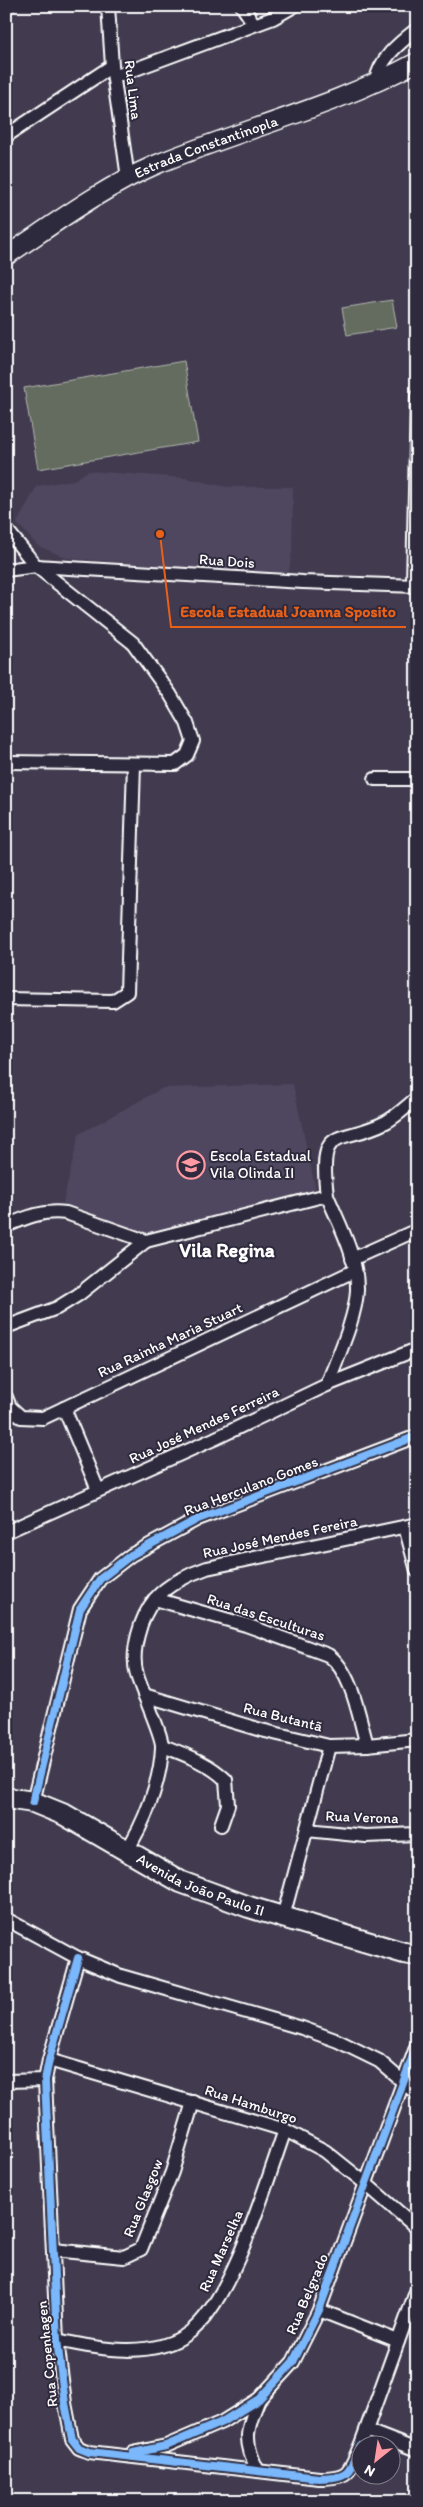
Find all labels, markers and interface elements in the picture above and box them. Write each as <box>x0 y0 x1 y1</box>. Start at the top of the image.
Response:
street label: Rua Lima <box>120 59 146 121</box>
street label: Estrada Constantinopla <box>131 112 280 182</box>
street label: Rua Dois <box>199 550 256 572</box>
callout: Escola Estadual Joanna Sposito <box>171 596 406 627</box>
text: Escola Estadual Joanna Sposito <box>180 602 396 622</box>
place label: Escola Estadual Vila Olinda II <box>210 1147 312 1182</box>
school or university icon: Escola Estadual Vila Olinda II <box>176 1150 206 1180</box>
district label: Vila Regina <box>179 1238 275 1263</box>
street label: Rua Rainha Maria Stuart <box>95 1298 246 1381</box>
street label: Rua José Mendes Ferreira <box>126 1382 282 1468</box>
street label: Rua Herculano Gomes <box>182 1452 321 1520</box>
street label: Rua José Mendes Fereira <box>201 1512 359 1562</box>
street label: Rua das Esculturas <box>205 1589 328 1645</box>
street label: Rua Butantã <box>242 1698 325 1736</box>
street label: Rua Verona <box>325 1807 400 1827</box>
street label: Avenida João Paulo II <box>133 1849 267 1920</box>
street label: Rua Hamburgo <box>202 2081 300 2127</box>
street label: Rua Glasgow <box>119 2156 167 2240</box>
street label: Rua Marselha <box>195 2207 247 2295</box>
street label: Rua Belgrado <box>282 2251 332 2337</box>
street label: Rua Copenhagen <box>32 2300 62 2408</box>
north arrow <box>350 2434 400 2484</box>
text: N <box>361 2461 378 2481</box>

